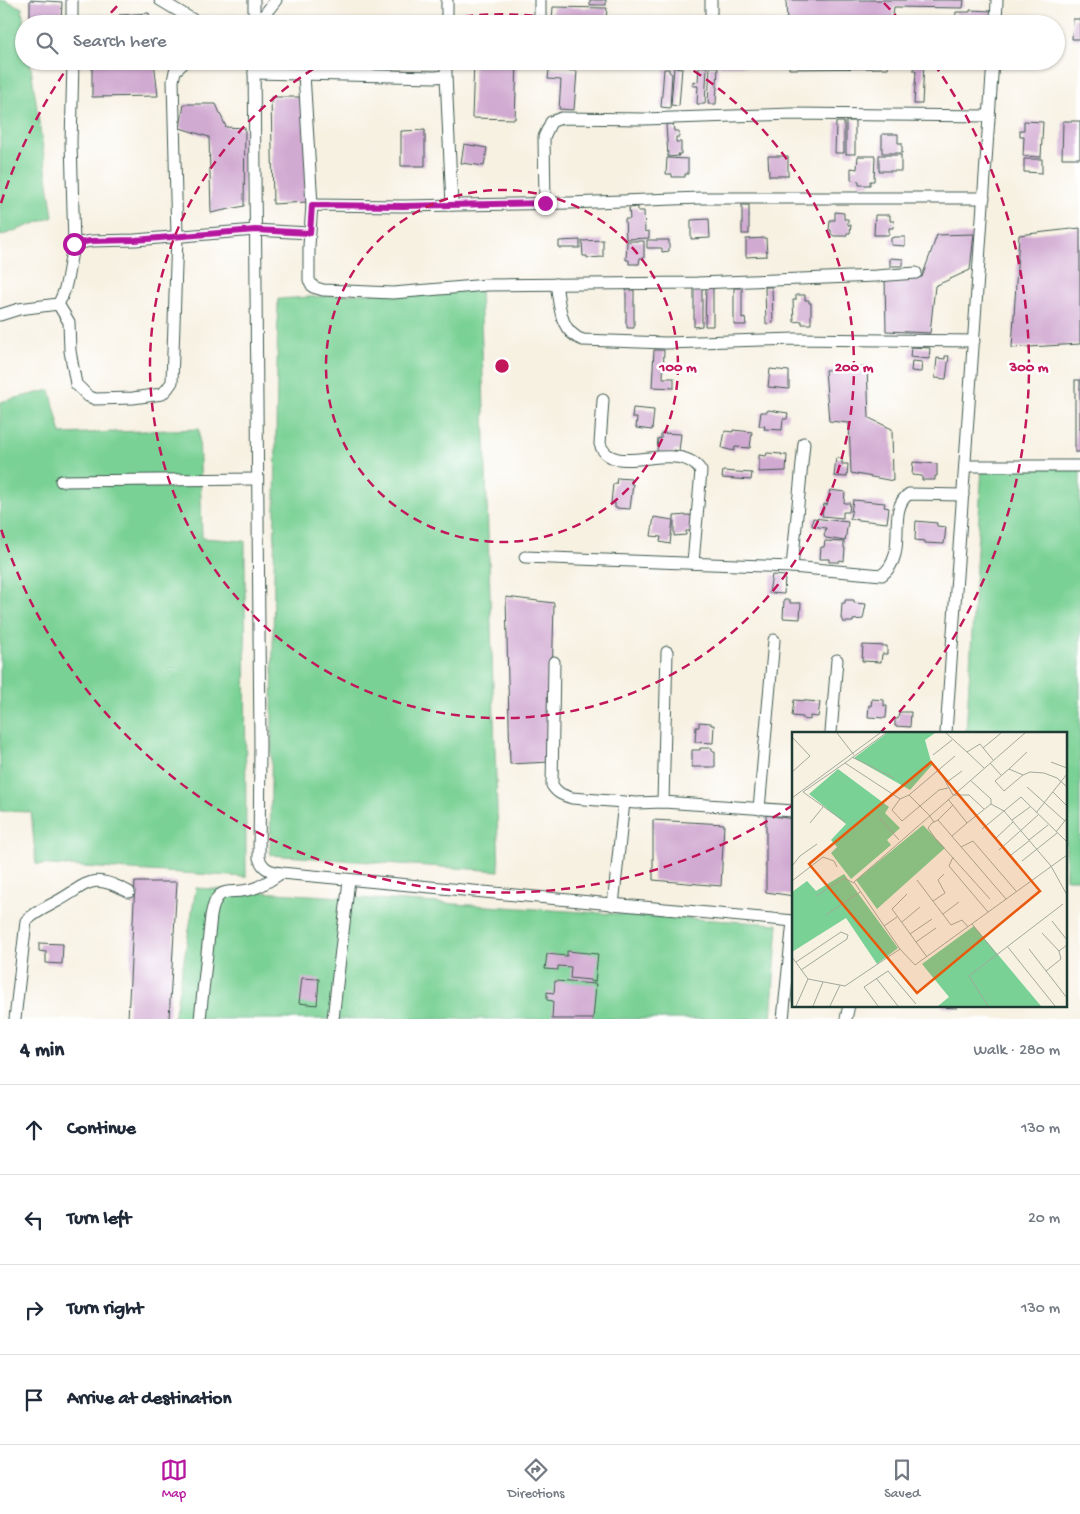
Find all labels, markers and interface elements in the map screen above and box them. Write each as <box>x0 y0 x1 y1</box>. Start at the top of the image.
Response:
search box <box>15 15 1065 70</box>
icon: search <box>33 29 61 57</box>
text: Search here <box>73 31 167 54</box>
route end <box>534 192 557 215</box>
route start <box>63 233 86 256</box>
centre of rings <box>493 357 511 375</box>
text: 100 m <box>658 359 697 377</box>
text: 200 m <box>835 359 874 377</box>
text: 300 m <box>1008 359 1049 377</box>
inset map <box>792 732 1068 1006</box>
text: 4 min <box>20 1039 64 1064</box>
text: Walk · 280 m <box>973 1042 1060 1061</box>
icon: ahead <box>20 1116 48 1144</box>
text: Continue <box>67 1118 136 1141</box>
text: 130 m <box>1021 1120 1060 1139</box>
icon: left <box>20 1206 48 1234</box>
text: Turn left <box>67 1208 131 1231</box>
text: 20 m <box>1028 1210 1060 1229</box>
icon: right <box>20 1296 48 1324</box>
text: Turn right <box>67 1298 143 1321</box>
text: 130 m <box>1021 1300 1060 1319</box>
icon: arrive <box>20 1386 48 1414</box>
text: Arrive at destination <box>67 1388 231 1411</box>
tab: Map <box>160 1456 188 1503</box>
tab: Directions <box>508 1456 565 1503</box>
tab: Saved <box>884 1456 920 1503</box>

